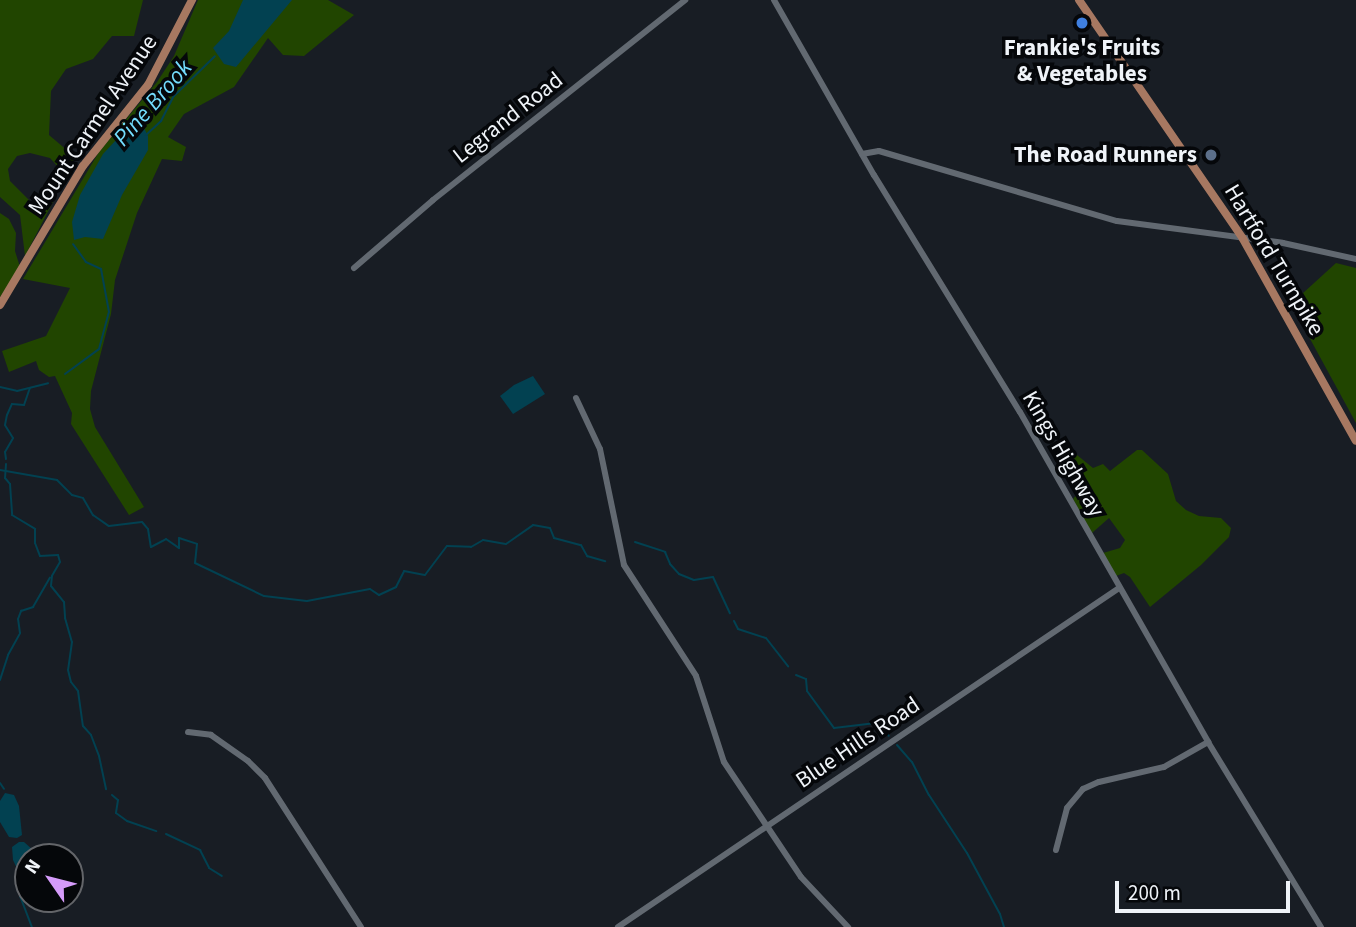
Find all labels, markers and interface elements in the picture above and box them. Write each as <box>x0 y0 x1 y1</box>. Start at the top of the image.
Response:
marker: Frankie's Fruits & Vegetables <box>1074 15 1090 31</box>
street label: Mount Carmel Avenue <box>23 30 163 220</box>
place label: Frankie's Fruits & Vegetables <box>1004 34 1160 88</box>
water label: Pine Brook <box>108 54 198 152</box>
street label: Legrand Road <box>447 66 569 170</box>
place label: The Road Runners <box>1014 141 1197 169</box>
marker: The Road Runners <box>1203 147 1219 163</box>
street label: Hartford Turnpike <box>1218 179 1330 341</box>
street label: Kings Highway <box>1016 386 1110 522</box>
street label: Blue Hills Road <box>791 691 925 795</box>
north arrow <box>14 843 84 913</box>
text: N <box>18 854 48 880</box>
scale bar <box>1118 867 1293 911</box>
text: 200 m <box>1128 878 1181 908</box>

